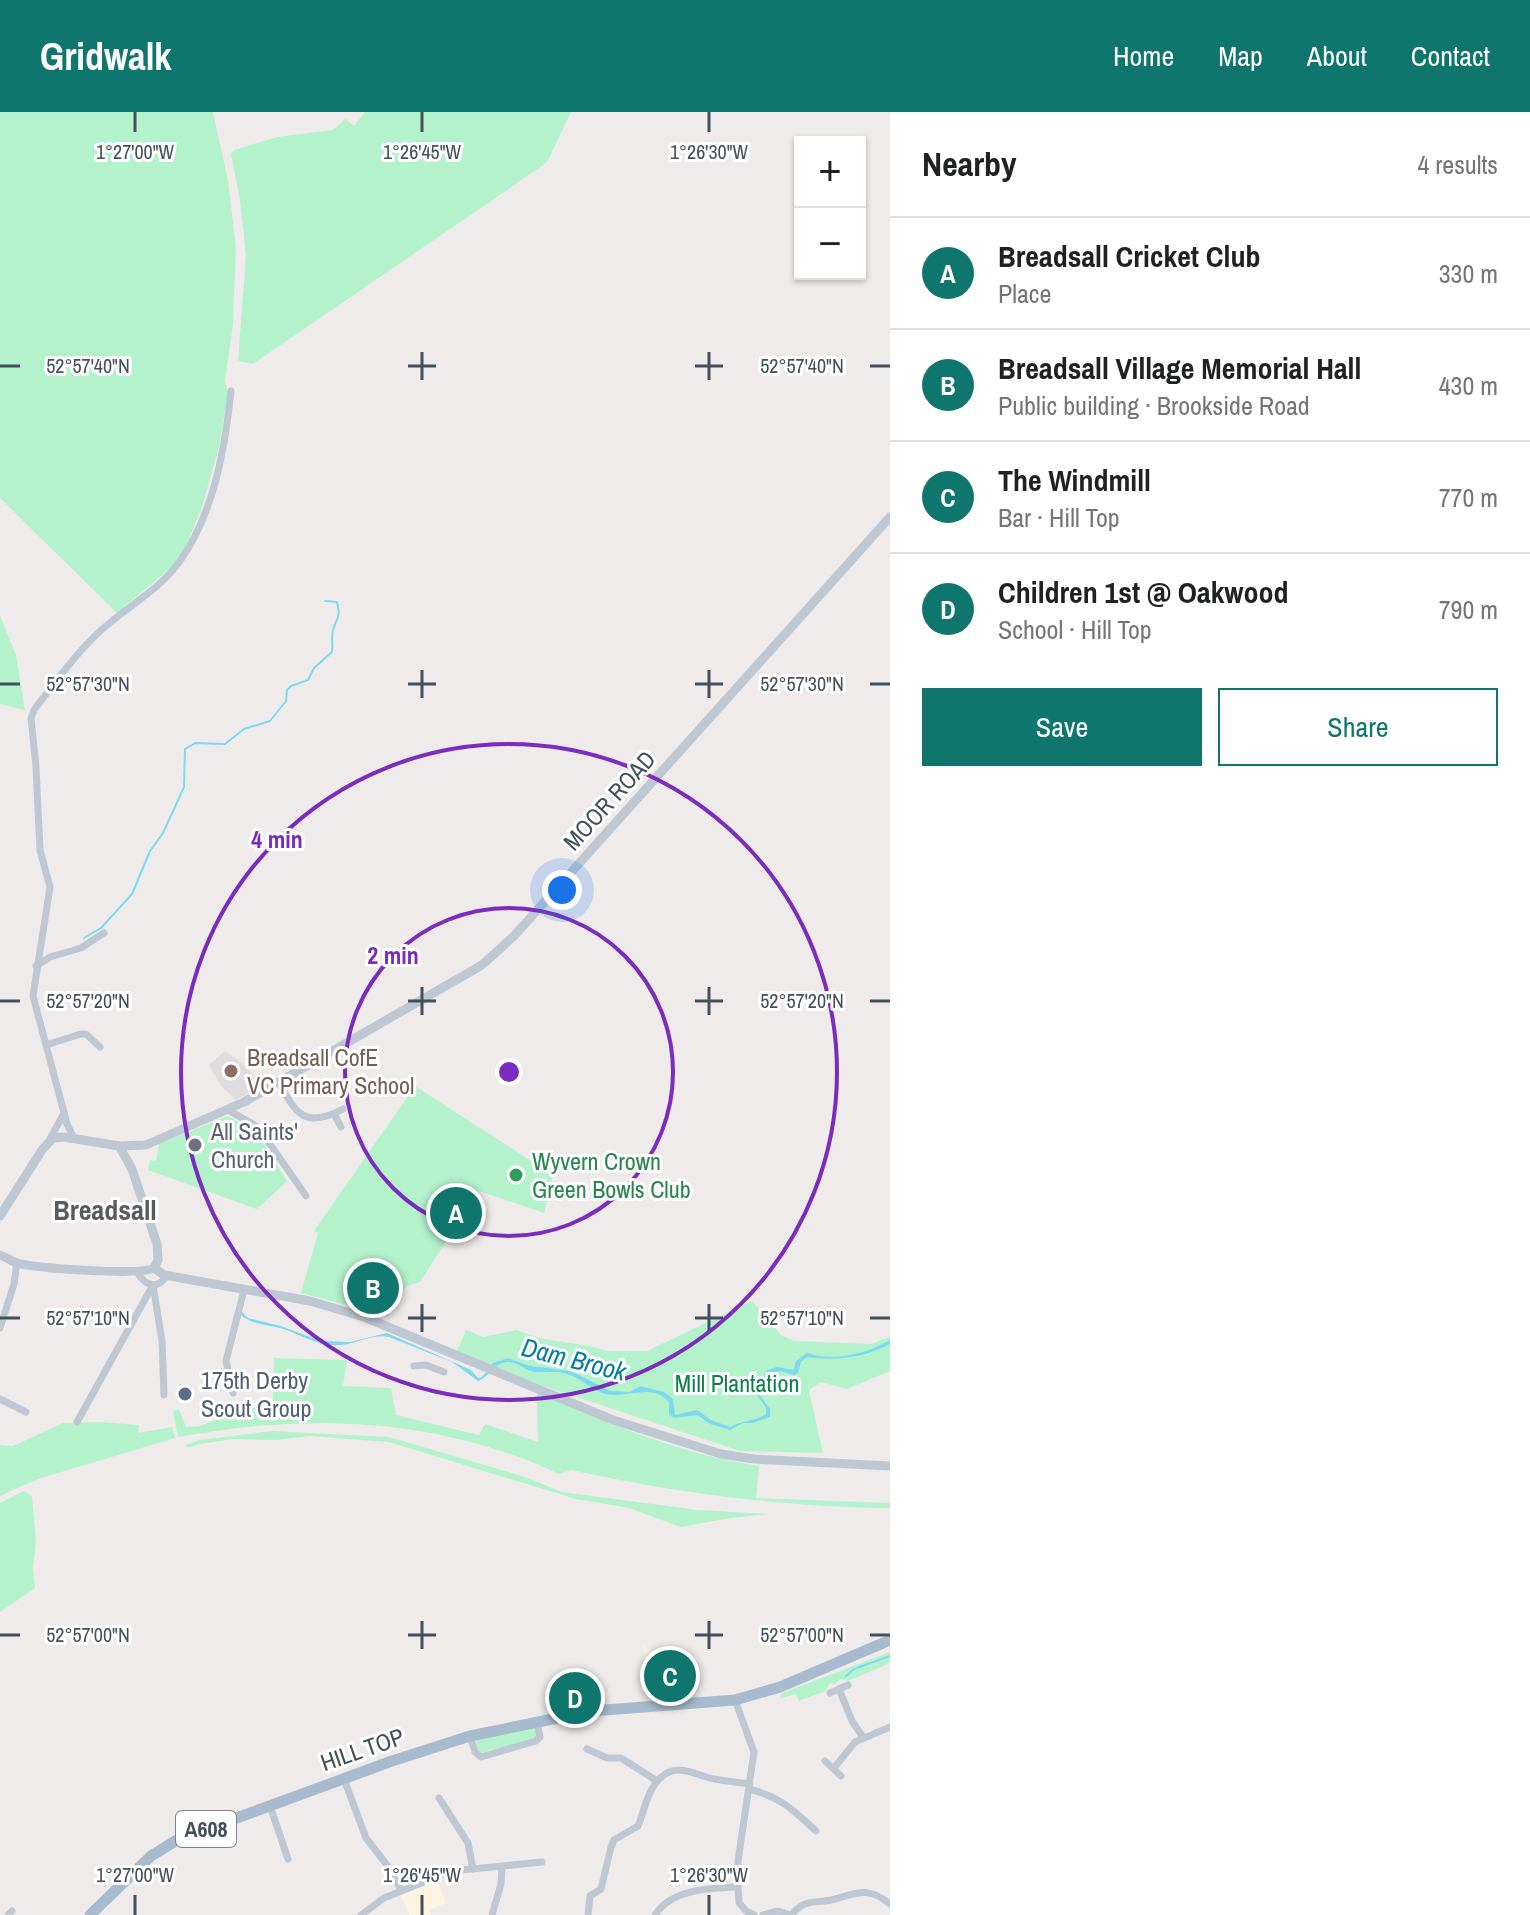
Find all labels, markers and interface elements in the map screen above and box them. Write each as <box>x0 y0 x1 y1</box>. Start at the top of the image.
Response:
text: Gridwalk <box>40 31 172 82</box>
text: Home <box>1113 37 1174 75</box>
text: Map <box>1218 37 1263 75</box>
text: About <box>1307 37 1367 75</box>
text: Contact <box>1411 37 1490 75</box>
map controls <box>794 136 866 280</box>
button: + <box>794 136 866 208</box>
text: 1°27'00"W <box>96 138 175 165</box>
text: 1°26'45"W <box>383 138 462 165</box>
text: 1°26'30"W <box>670 138 749 165</box>
text: Nearby <box>922 141 1017 187</box>
text: 4 results <box>1417 147 1498 182</box>
button: − <box>794 208 866 280</box>
text: Breadsall Cricket Club <box>998 236 1261 276</box>
text: A <box>940 256 956 291</box>
text: 330 m <box>1439 256 1498 291</box>
text: Place <box>998 276 1051 311</box>
text: Breadsall Village Memorial Hall <box>998 348 1361 388</box>
text: 52°57'40"N <box>46 352 130 379</box>
text: 52°57'40"N <box>760 352 844 379</box>
text: B <box>940 368 956 403</box>
text: 430 m <box>1439 368 1498 403</box>
text: Public building · Brookside Road <box>998 388 1310 423</box>
text: The Windmill <box>998 460 1151 500</box>
text: C <box>940 480 956 515</box>
text: 770 m <box>1439 480 1498 515</box>
text: Bar · Hill Top <box>998 500 1120 535</box>
text: Children 1st @ Oakwood <box>998 572 1289 612</box>
text: D <box>940 592 956 627</box>
text: 790 m <box>1439 592 1498 627</box>
text: School · Hill Top <box>998 612 1152 647</box>
text: 52°57'30"N <box>46 670 130 697</box>
text: 52°57'30"N <box>760 670 844 697</box>
button: Save <box>922 688 1202 766</box>
button: Share <box>1218 688 1498 766</box>
street label: MOOR ROAD <box>556 743 662 857</box>
text: 4 min <box>251 823 303 855</box>
your location <box>542 870 582 910</box>
text: 2 min <box>367 939 419 971</box>
text: 52°57'20"N <box>46 987 130 1014</box>
text: 52°57'20"N <box>760 987 844 1014</box>
place label: Breadsall CofE VC Primary School <box>247 1041 414 1101</box>
centre of rings <box>495 1058 523 1086</box>
marker: Breadsall CofE VC Primary School <box>222 1062 240 1080</box>
place label: All Saints' Church <box>210 1115 298 1175</box>
marker: All Saints' Church <box>186 1136 204 1154</box>
place label: Wyvern Crown Green Bowls Club <box>532 1145 691 1205</box>
marker: Wyvern Crown Green Bowls Club <box>507 1166 525 1184</box>
pin: A <box>430 1183 482 1243</box>
district label: Breadsall <box>53 1191 157 1229</box>
pin: B <box>347 1258 399 1318</box>
text: 52°57'10"N <box>46 1304 130 1331</box>
text: 52°57'10"N <box>760 1304 844 1331</box>
water label: Dam Brook <box>518 1329 631 1389</box>
place label: 175th Derby Scout Group <box>201 1364 312 1424</box>
park label: Mill Plantation <box>675 1367 799 1399</box>
marker: 175th Derby Scout Group <box>176 1385 194 1403</box>
text: 52°57'00"N <box>46 1621 130 1648</box>
text: 52°57'00"N <box>760 1621 844 1648</box>
pin: C <box>644 1646 696 1706</box>
pin: D <box>549 1668 601 1728</box>
street label: HILL TOP <box>316 1720 408 1778</box>
road number: A608 <box>176 1811 236 1847</box>
text: 1°27'00"W <box>96 1861 175 1888</box>
text: 1°26'45"W <box>383 1861 462 1888</box>
text: 1°26'30"W <box>670 1861 749 1888</box>

